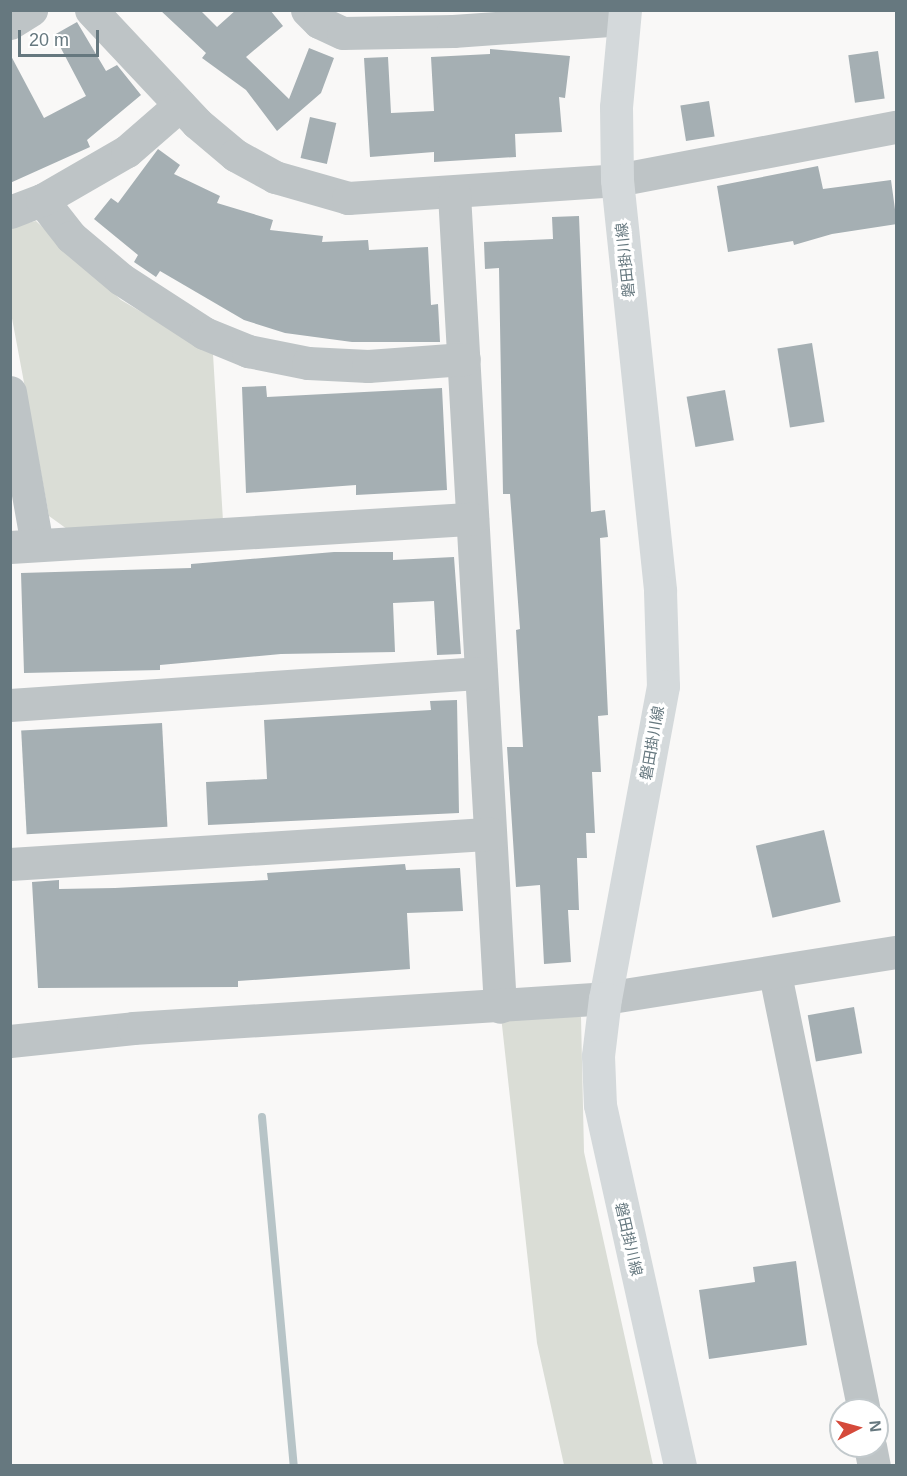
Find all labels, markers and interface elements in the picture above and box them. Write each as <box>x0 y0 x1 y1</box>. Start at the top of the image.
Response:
scale bar <box>21 18 102 56</box>
text: 20 m <box>29 30 69 50</box>
street label: 磐田掛川線 <box>612 222 638 298</box>
street label: 磐田掛川線 <box>637 705 667 781</box>
street label: 磐田掛川線 <box>612 1200 646 1278</box>
north arrow <box>829 1398 889 1458</box>
text: N <box>866 1420 884 1433</box>

